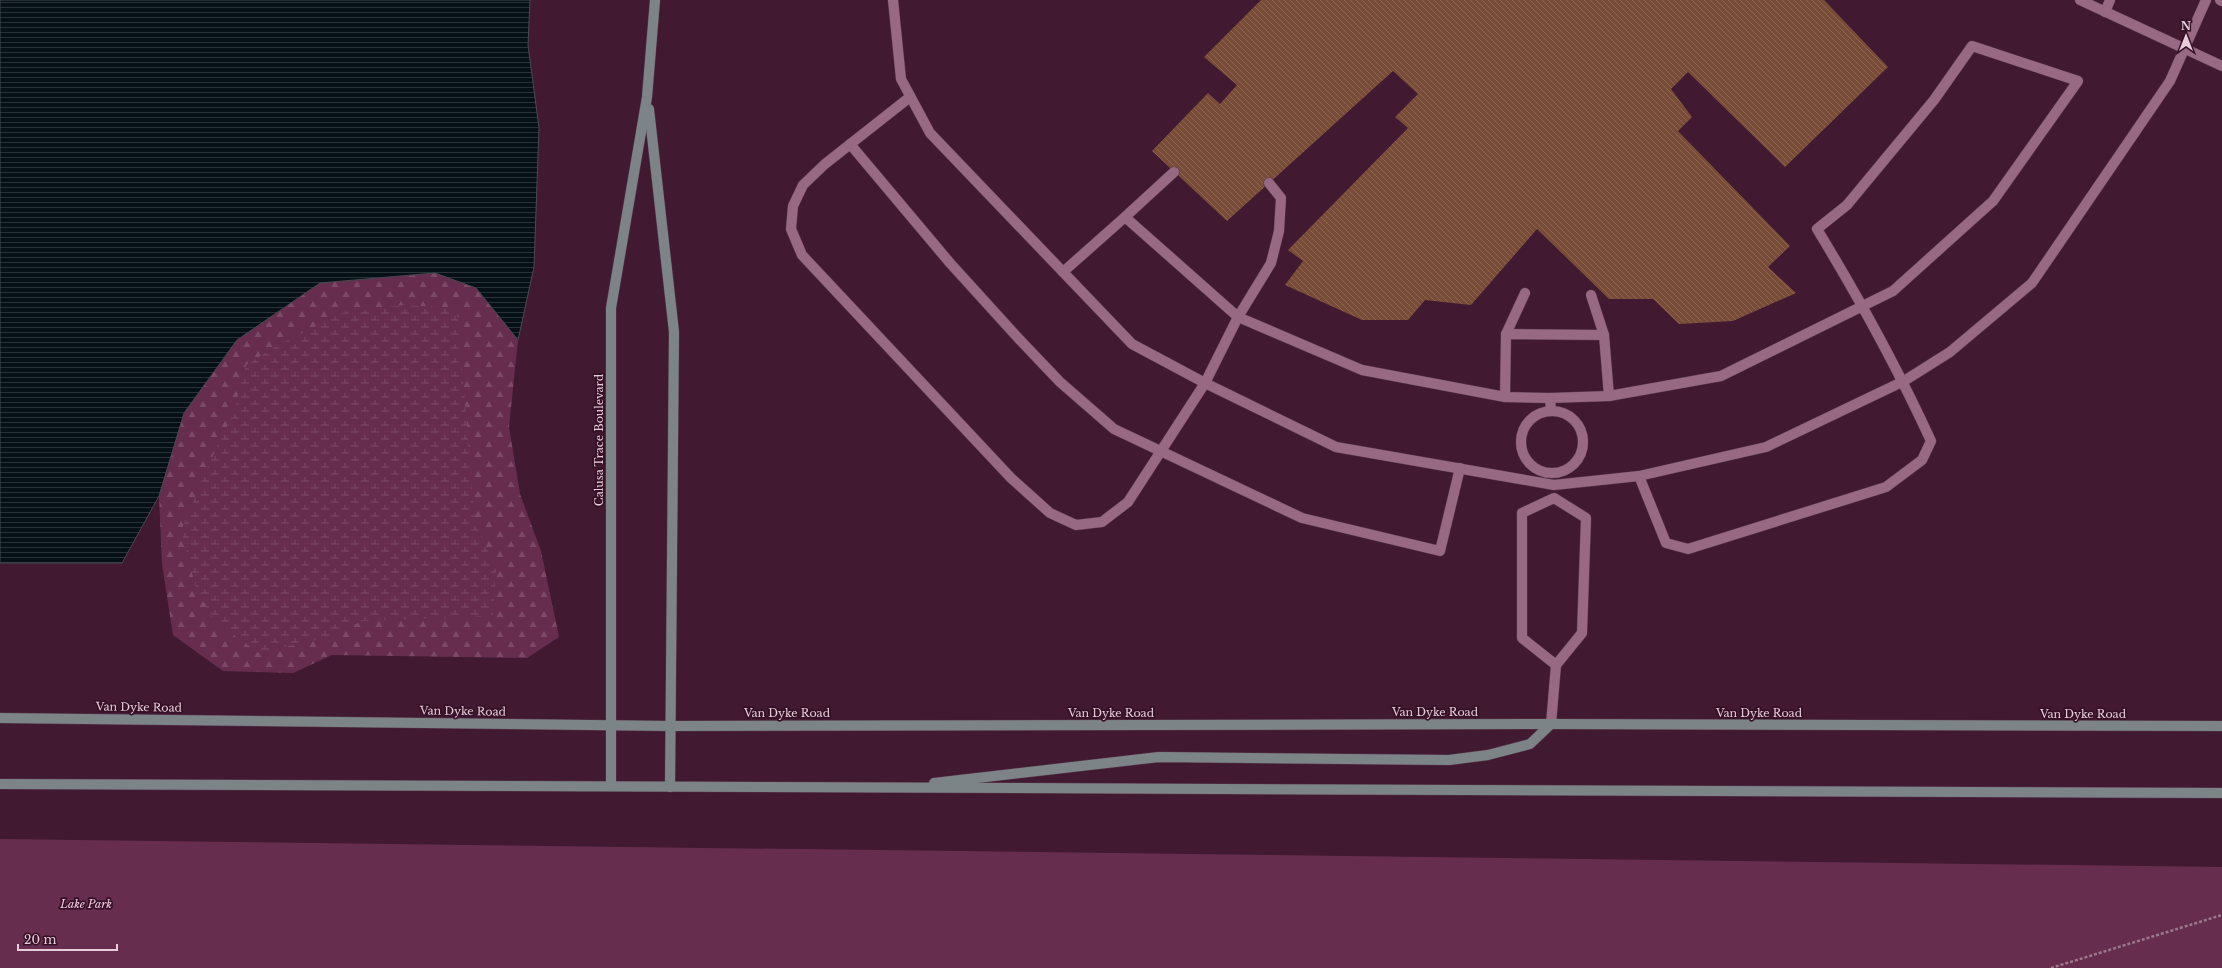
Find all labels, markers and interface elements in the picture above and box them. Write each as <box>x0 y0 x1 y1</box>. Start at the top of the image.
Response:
north arrow <box>2166 16 2206 56</box>
text: N <box>2181 19 2192 33</box>
street label: Calusa Trace Boulevard <box>592 373 606 506</box>
street label: Van Dyke Road <box>95 699 183 715</box>
street label: Van Dyke Road <box>419 703 507 719</box>
street label: Van Dyke Road <box>1391 705 1479 719</box>
street label: Van Dyke Road <box>743 706 831 720</box>
street label: Van Dyke Road <box>1067 706 1155 720</box>
street label: Van Dyke Road <box>1715 706 1803 720</box>
street label: Van Dyke Road <box>2039 707 2127 721</box>
park label: Lake Park <box>59 897 112 911</box>
scale bar <box>18 926 117 952</box>
text: 20 m <box>24 932 56 947</box>

